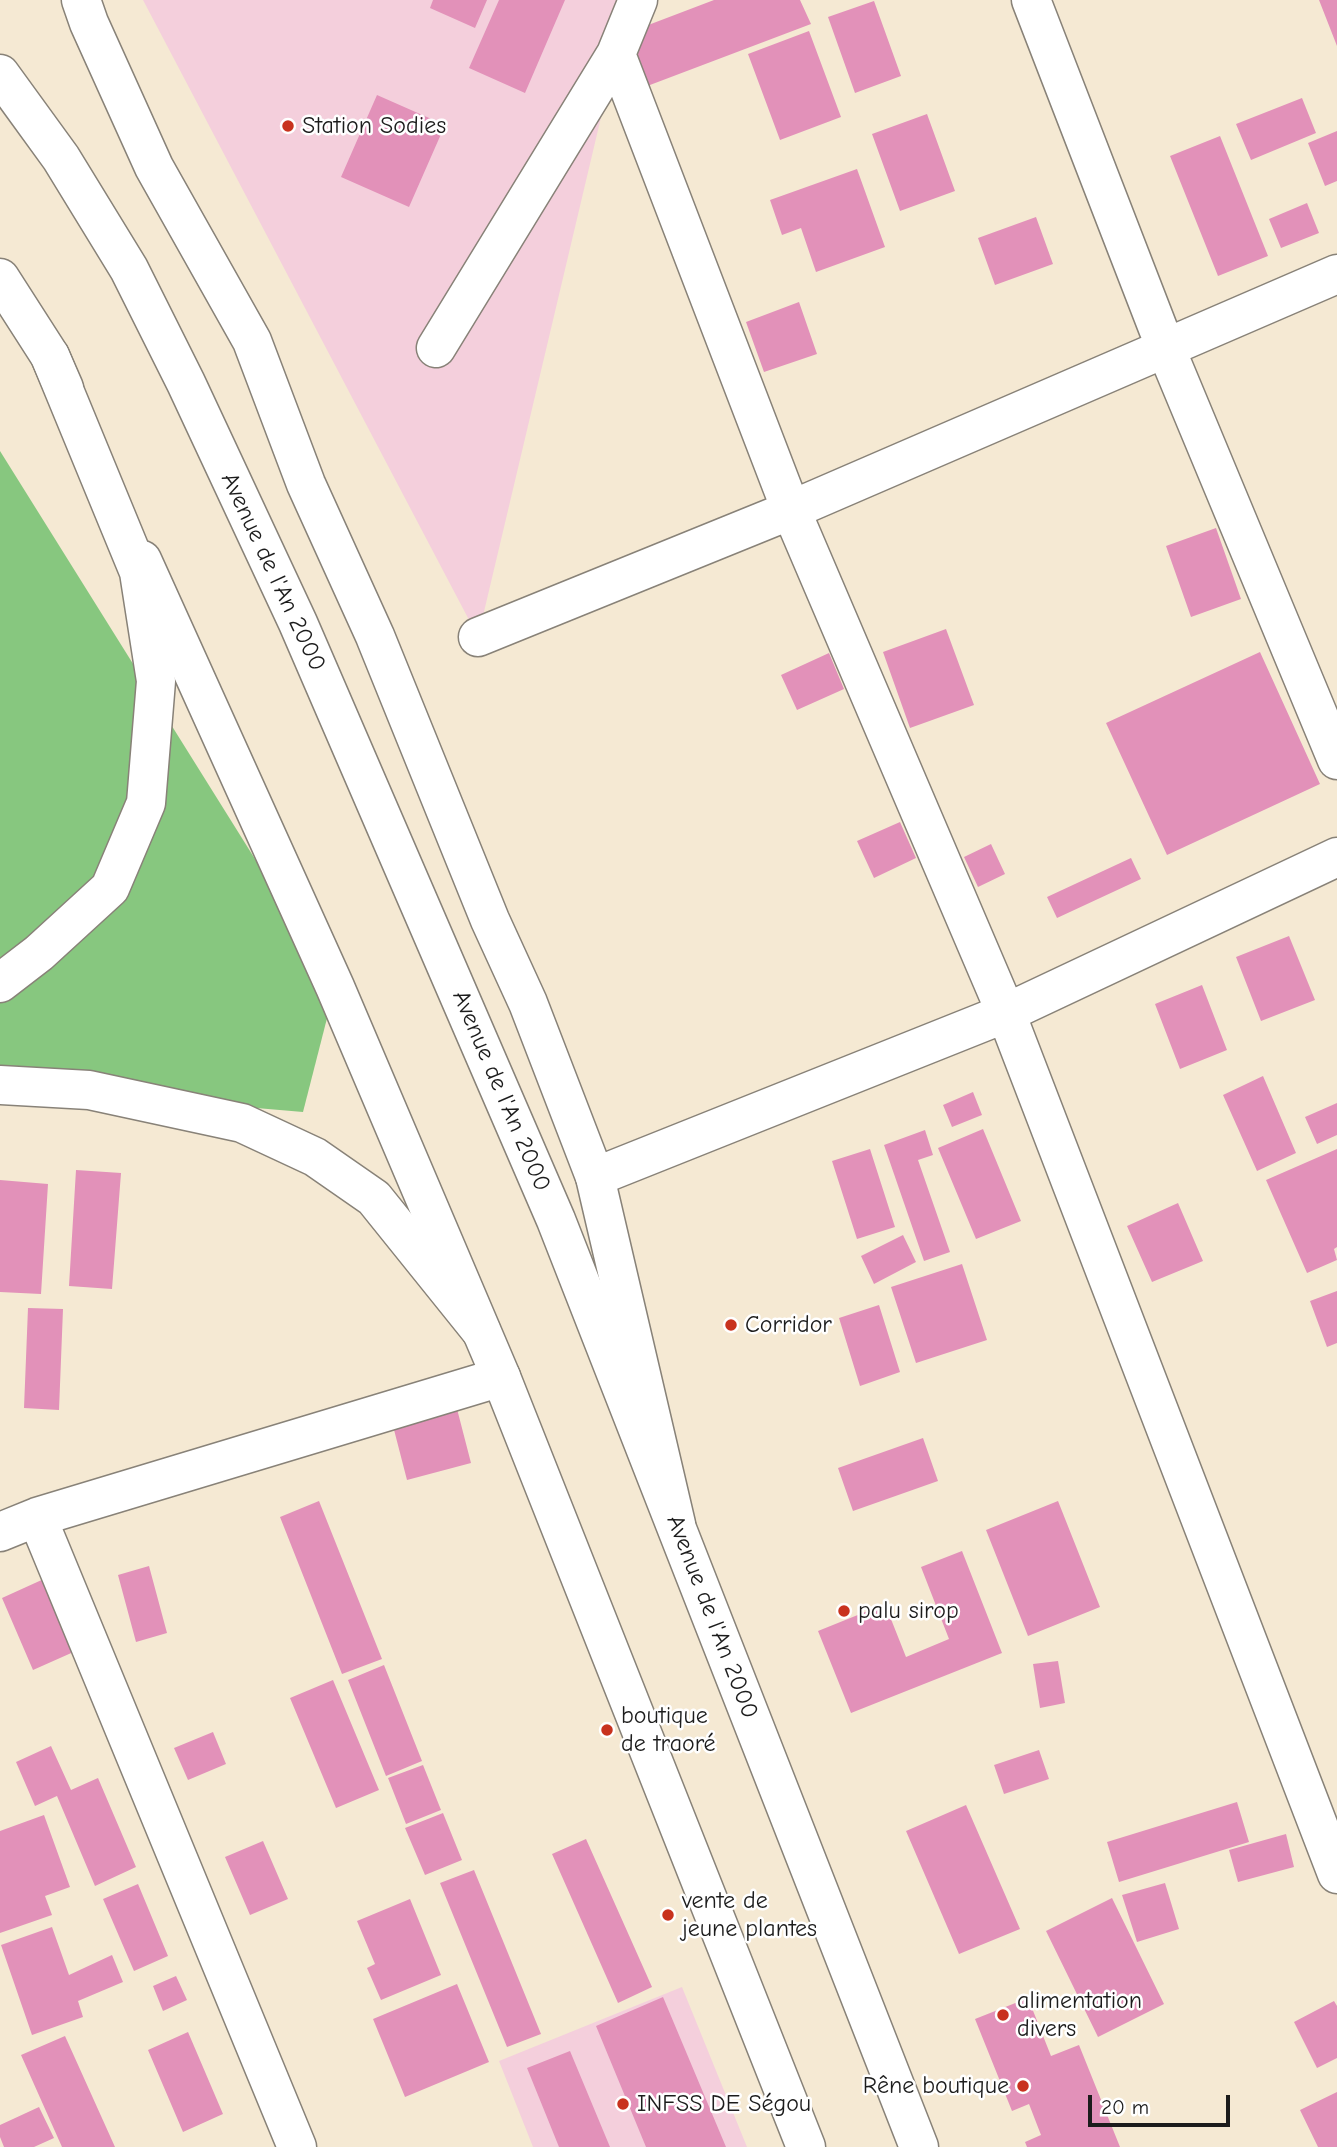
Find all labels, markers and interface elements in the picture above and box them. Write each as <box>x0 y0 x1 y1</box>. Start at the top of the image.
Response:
place label: Station Sodies <box>302 112 446 140</box>
marker: Station Sodies <box>280 118 296 134</box>
street label: Avenue de l'An 2000 <box>214 468 332 676</box>
street label: Avenue de l'An 2000 <box>446 986 556 1196</box>
place label: Corridor <box>745 1311 832 1339</box>
marker: Corridor <box>723 1317 739 1333</box>
street label: Avenue de l'An 2000 <box>660 1511 764 1723</box>
place label: palu sirop <box>858 1597 959 1625</box>
marker: palu sirop <box>836 1603 852 1619</box>
place label: boutique de traoré <box>621 1702 716 1758</box>
marker: boutique de traoré <box>599 1722 615 1738</box>
place label: vente de jeune plantes <box>682 1887 817 1943</box>
marker: vente de jeune plantes <box>660 1907 676 1923</box>
place label: alimentation divers <box>1017 1987 1142 2043</box>
marker: alimentation divers <box>995 2007 1011 2023</box>
place label: Rêne boutique <box>863 2072 1009 2100</box>
marker: Rêne boutique <box>1015 2078 1031 2094</box>
scale bar <box>1092 2080 1234 2124</box>
place label: INFSS DE Ségou <box>637 2090 811 2118</box>
text: 20 m <box>1101 2095 1149 2119</box>
marker: INFSS DE Ségou <box>615 2096 631 2112</box>

